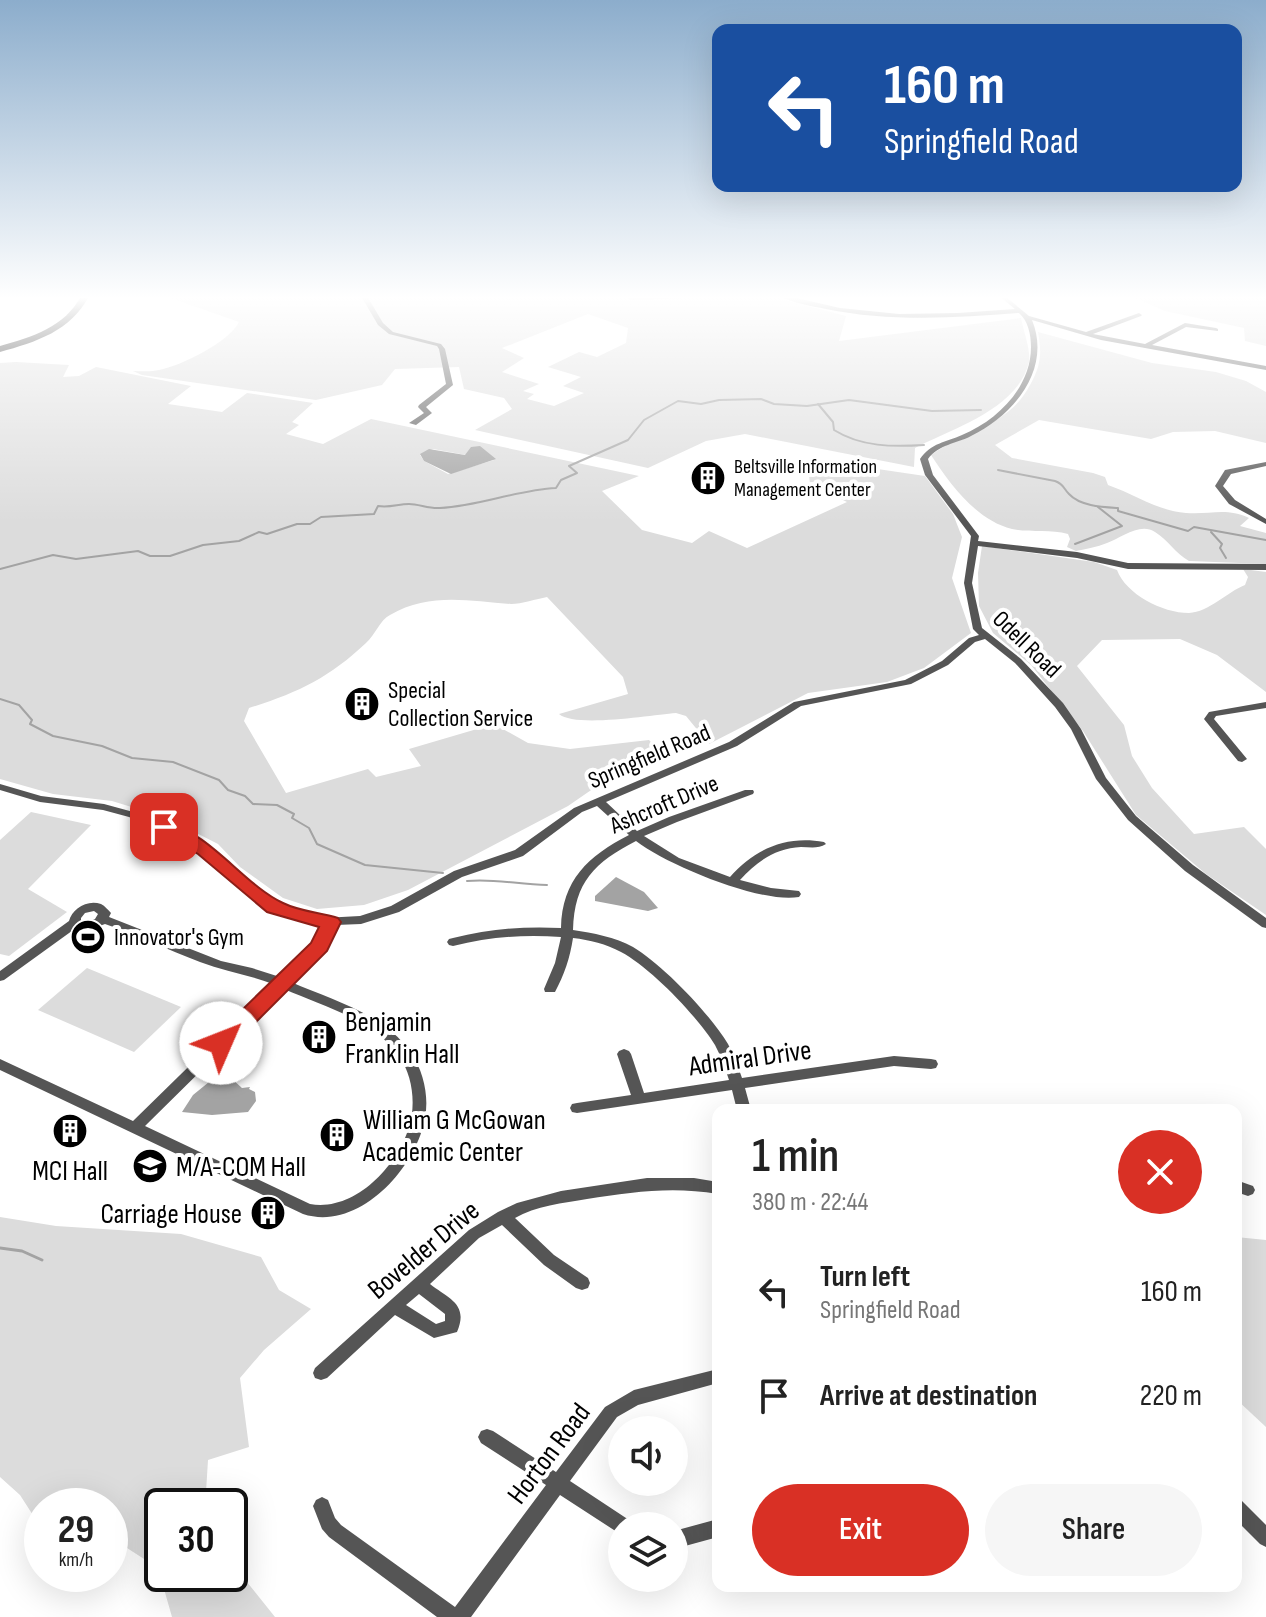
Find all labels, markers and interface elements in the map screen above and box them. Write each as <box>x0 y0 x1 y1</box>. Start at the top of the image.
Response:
text: 160 m <box>884 53 1005 120</box>
icon: left <box>752 56 856 160</box>
text: Springfield Road <box>884 121 1079 164</box>
place label: Beltsville Information Management Center <box>734 455 877 502</box>
building icon: Beltsville Information Management Center <box>689 459 727 497</box>
street label: Odell Road <box>986 605 1067 684</box>
place label: Special Collection Service <box>388 676 533 733</box>
building icon: Special Collection Service <box>343 685 381 723</box>
street label: Springfield Road <box>584 718 715 795</box>
street label: Ashcroft Drive <box>605 769 723 841</box>
pin <box>130 793 198 861</box>
icon: arrive <box>142 805 186 849</box>
sports icon: Innovator's Gym <box>69 918 107 956</box>
place label: Innovator's Gym <box>114 923 244 952</box>
position arrow <box>179 1001 263 1085</box>
place label: Benjamin Franklin Hall <box>345 1006 460 1071</box>
building icon: Benjamin Franklin Hall <box>300 1018 338 1056</box>
street label: Admiral Drive <box>686 1034 814 1084</box>
place label: William G McGowan Academic Center <box>362 1104 546 1169</box>
building icon: MCI Hall <box>51 1112 89 1150</box>
building icon: William G McGowan Academic Center <box>318 1116 356 1154</box>
text: 1 min <box>752 1128 839 1185</box>
button: close <box>1118 1130 1202 1214</box>
school or university icon: M/A-COM Hall <box>131 1147 169 1185</box>
place label: M/A-COM Hall <box>176 1151 306 1184</box>
place label: MCI Hall <box>32 1155 108 1188</box>
text: 380 m · 22:44 <box>752 1187 868 1218</box>
building icon: Carriage House <box>249 1194 287 1232</box>
street label: Bovelder Drive <box>362 1194 486 1306</box>
place label: Carriage House <box>100 1198 242 1231</box>
text: Turn left <box>820 1259 910 1295</box>
icon: left <box>752 1270 796 1314</box>
text: 160 m <box>1141 1274 1202 1310</box>
text: Springfield Road <box>820 1295 961 1326</box>
icon: arrive <box>752 1374 796 1418</box>
text: Arrive at destination <box>820 1378 1037 1414</box>
text: 220 m <box>1140 1378 1202 1414</box>
street label: Horton Road <box>501 1397 598 1511</box>
map controls <box>608 1416 688 1592</box>
button: sound <box>608 1416 688 1496</box>
button: Exit <box>752 1484 969 1576</box>
button: Share <box>985 1484 1202 1576</box>
speed limit sign: 30 <box>144 1488 248 1592</box>
text: 29 <box>58 1506 94 1554</box>
button: layers <box>608 1512 688 1592</box>
text: km/h <box>59 1548 93 1572</box>

